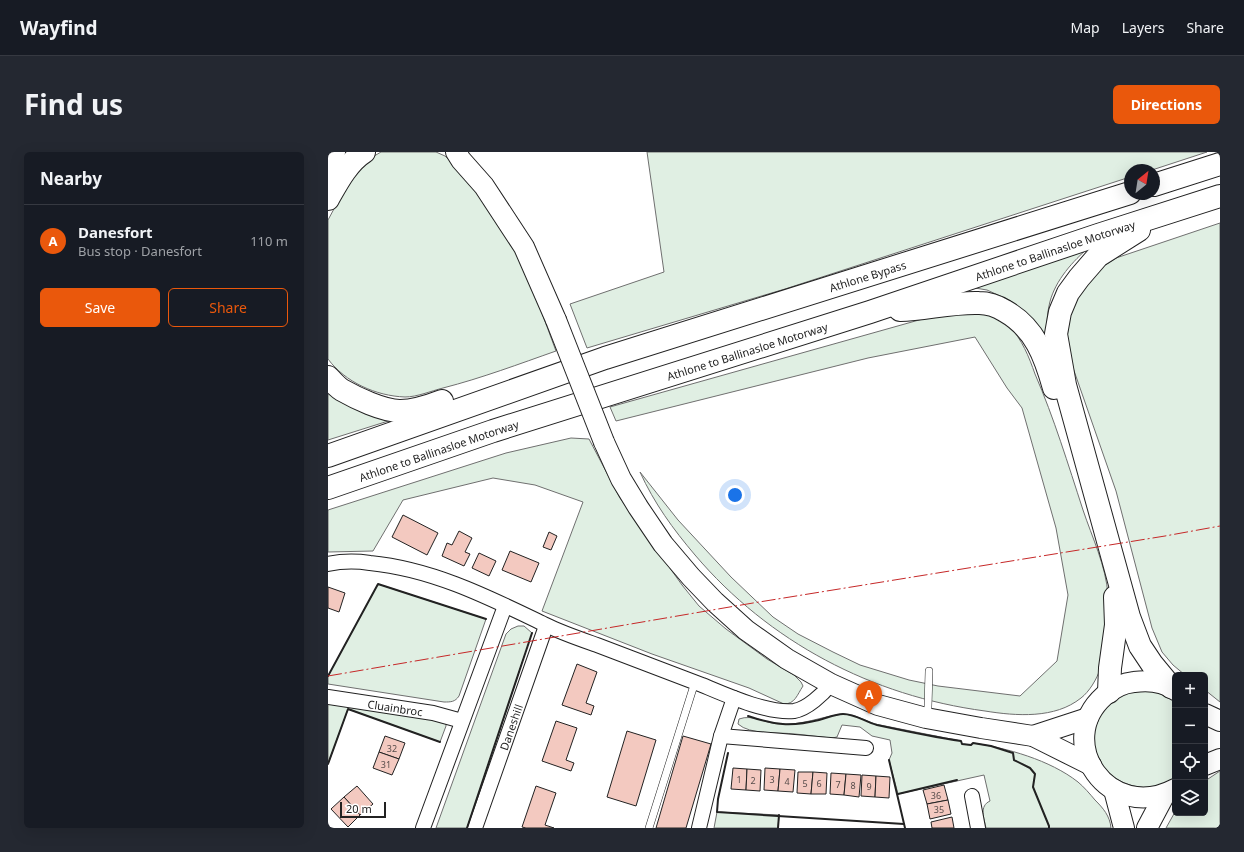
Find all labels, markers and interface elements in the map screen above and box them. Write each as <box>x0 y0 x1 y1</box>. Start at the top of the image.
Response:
text: Wayfind <box>20 15 98 41</box>
text: Map <box>1071 18 1100 37</box>
text: Layers <box>1122 18 1164 37</box>
text: Share <box>1186 18 1224 37</box>
text: Find us <box>24 85 123 123</box>
button: Directions <box>1113 85 1220 124</box>
north arrow <box>1124 164 1160 200</box>
text: Nearby <box>40 167 102 190</box>
street label: Athlone to Ballinasloe Motorway <box>973 216 1137 284</box>
text: Danesfort <box>78 222 153 242</box>
text: A <box>49 232 58 250</box>
text: 110 m <box>250 232 288 250</box>
text: Bus stop · Danesfort <box>78 242 202 260</box>
street label: Athlone Bypass <box>827 256 908 295</box>
button: Save <box>40 288 160 327</box>
button: Share <box>168 288 288 327</box>
street label: Athlone to Ballinasloe Motorway <box>665 318 830 383</box>
street label: Athlone to Ballinasloe Motorway <box>357 416 521 484</box>
your location <box>725 485 745 505</box>
map controls <box>1172 672 1208 816</box>
button: + <box>1172 672 1208 708</box>
pin: A <box>856 681 882 714</box>
street label: Cluainbroc <box>367 696 424 719</box>
street label: Daneshill <box>495 702 525 752</box>
button: − <box>1172 708 1208 744</box>
house number: 32 <box>387 742 397 755</box>
button: locate <box>1172 744 1208 780</box>
house number: 31 <box>381 758 391 771</box>
house number: 1 <box>736 773 742 786</box>
house number: 3 <box>769 773 775 786</box>
house number: 2 <box>750 774 756 787</box>
house number: 4 <box>784 775 790 788</box>
house number: 5 <box>802 777 808 790</box>
house number: 6 <box>816 777 822 790</box>
house number: 7 <box>835 778 841 791</box>
house number: 8 <box>850 779 856 792</box>
house number: 9 <box>866 780 872 793</box>
button: layers <box>1172 780 1208 816</box>
house number: 36 <box>931 789 941 802</box>
scale bar <box>340 800 386 819</box>
text: 20 m <box>346 801 372 816</box>
house number: 35 <box>934 803 944 816</box>

